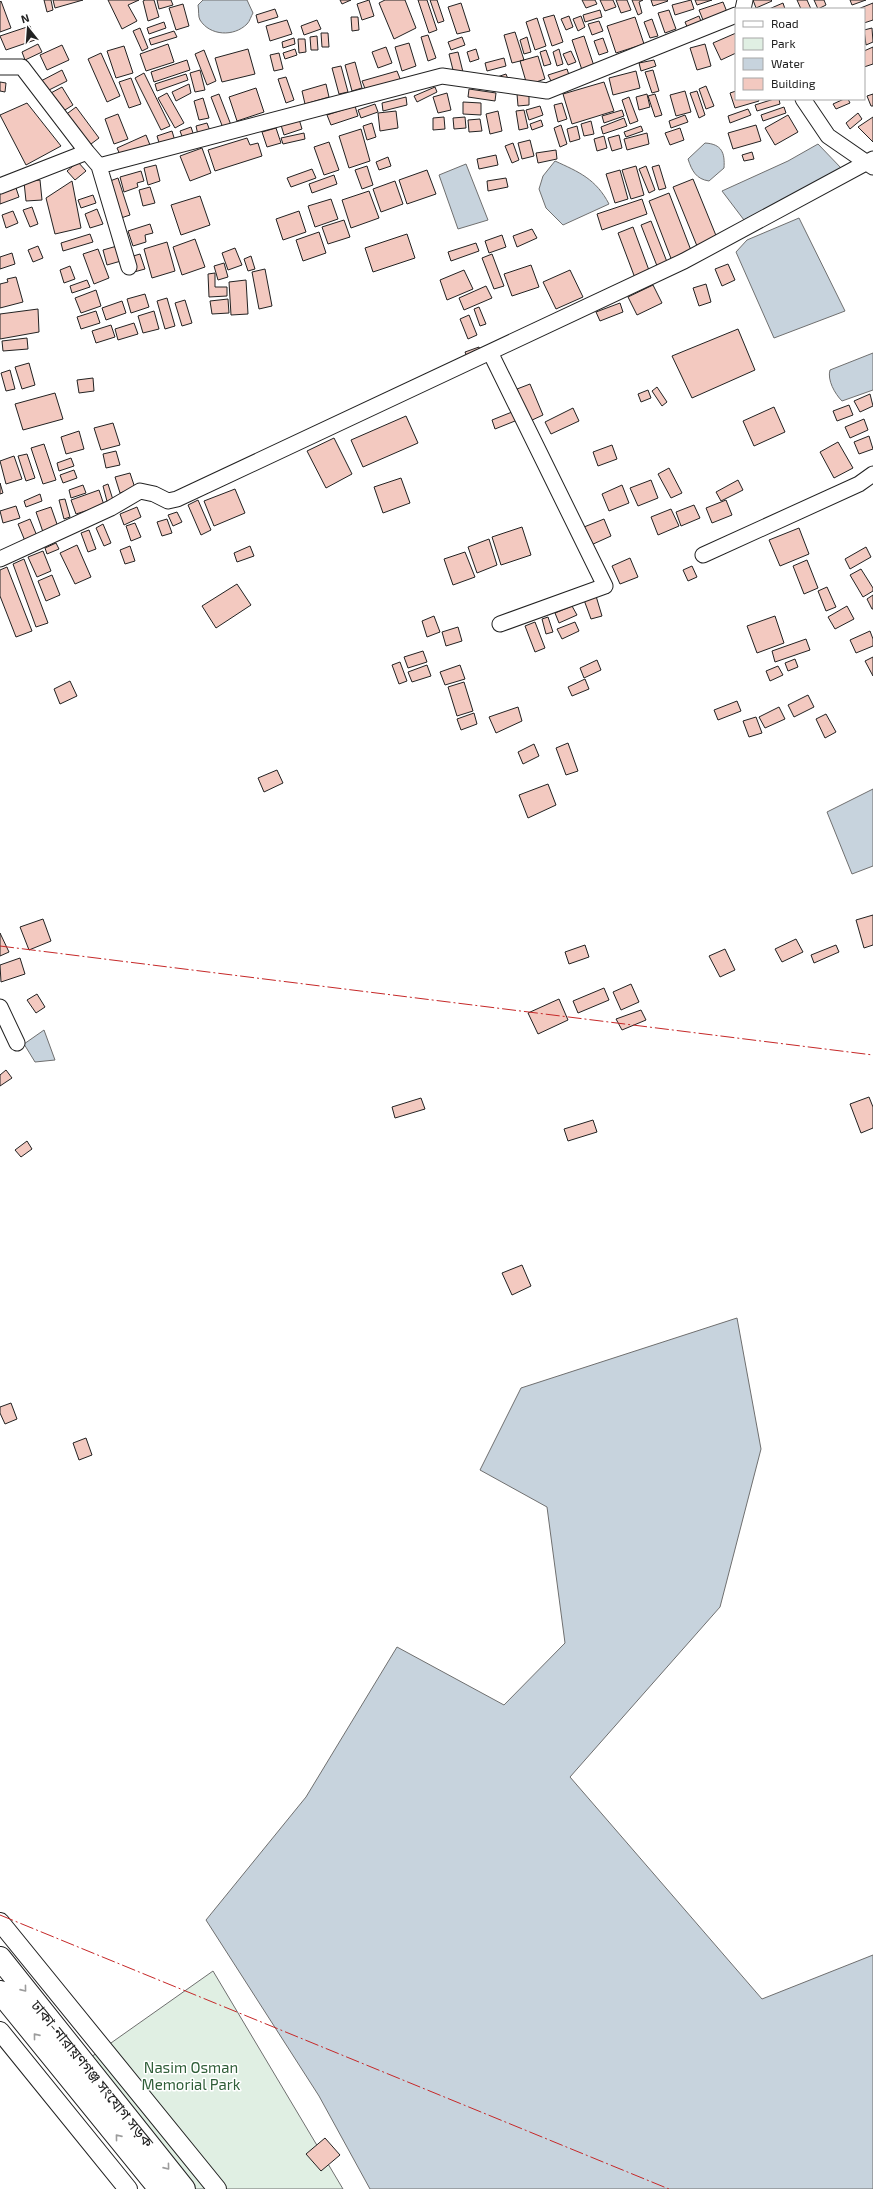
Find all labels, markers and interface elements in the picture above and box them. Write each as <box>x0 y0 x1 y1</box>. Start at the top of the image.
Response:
north arrow <box>8 8 48 48</box>
legend <box>735 8 865 100</box>
text: N <box>19 11 31 25</box>
text: Road <box>771 16 799 30</box>
text: Park <box>771 36 796 50</box>
text: Water <box>771 56 805 70</box>
text: Building <box>771 76 816 90</box>
one-way arrow <box>20 1984 27 1991</box>
street label: ঢাকা-নারায়ণগঞ্জ সংযোগ সড়ক <box>27 1995 158 2151</box>
one-way arrow <box>33 2034 40 2041</box>
park label: Nasim Osman Memorial Park <box>142 2058 241 2093</box>
one-way arrow <box>116 2134 123 2141</box>
one-way arrow <box>162 2162 169 2169</box>

